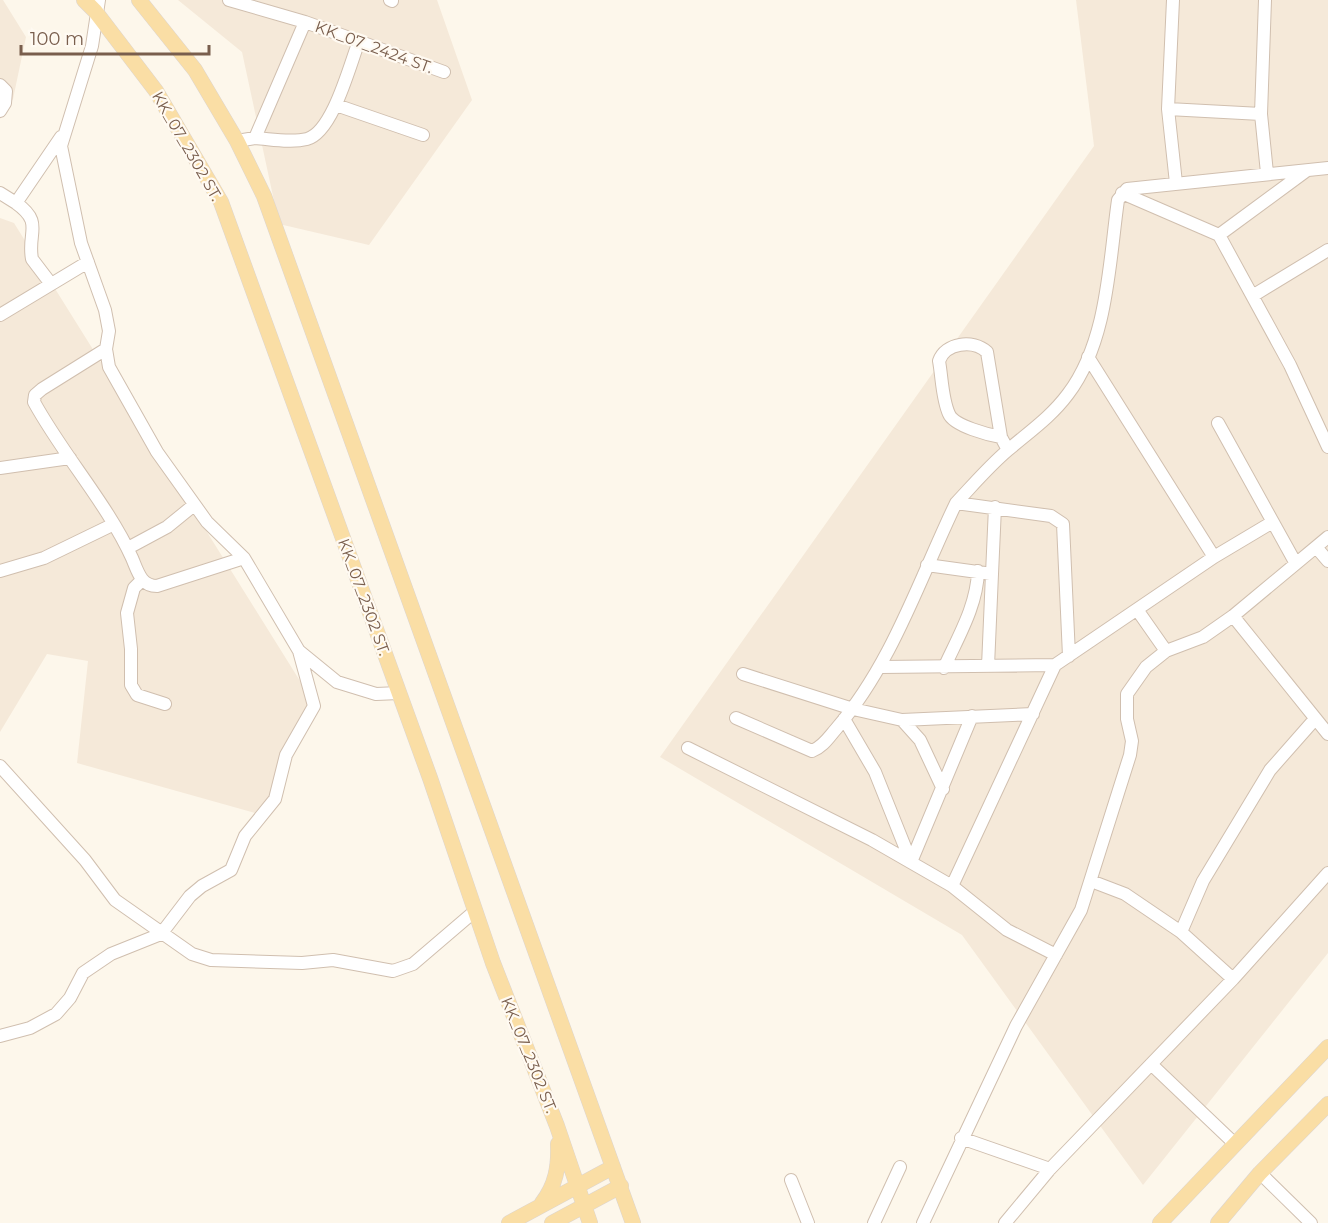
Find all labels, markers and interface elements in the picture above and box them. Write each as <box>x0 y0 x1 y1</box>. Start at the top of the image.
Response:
street label: KK_07_2424 ST. <box>312 17 436 77</box>
scale bar <box>21 18 208 56</box>
text: 100 m <box>30 28 84 50</box>
street label: KK_07_2302 ST. <box>148 88 226 204</box>
street label: KK_07_2302 ST. <box>334 536 394 658</box>
street label: KK_07_2302 ST. <box>497 994 561 1116</box>

